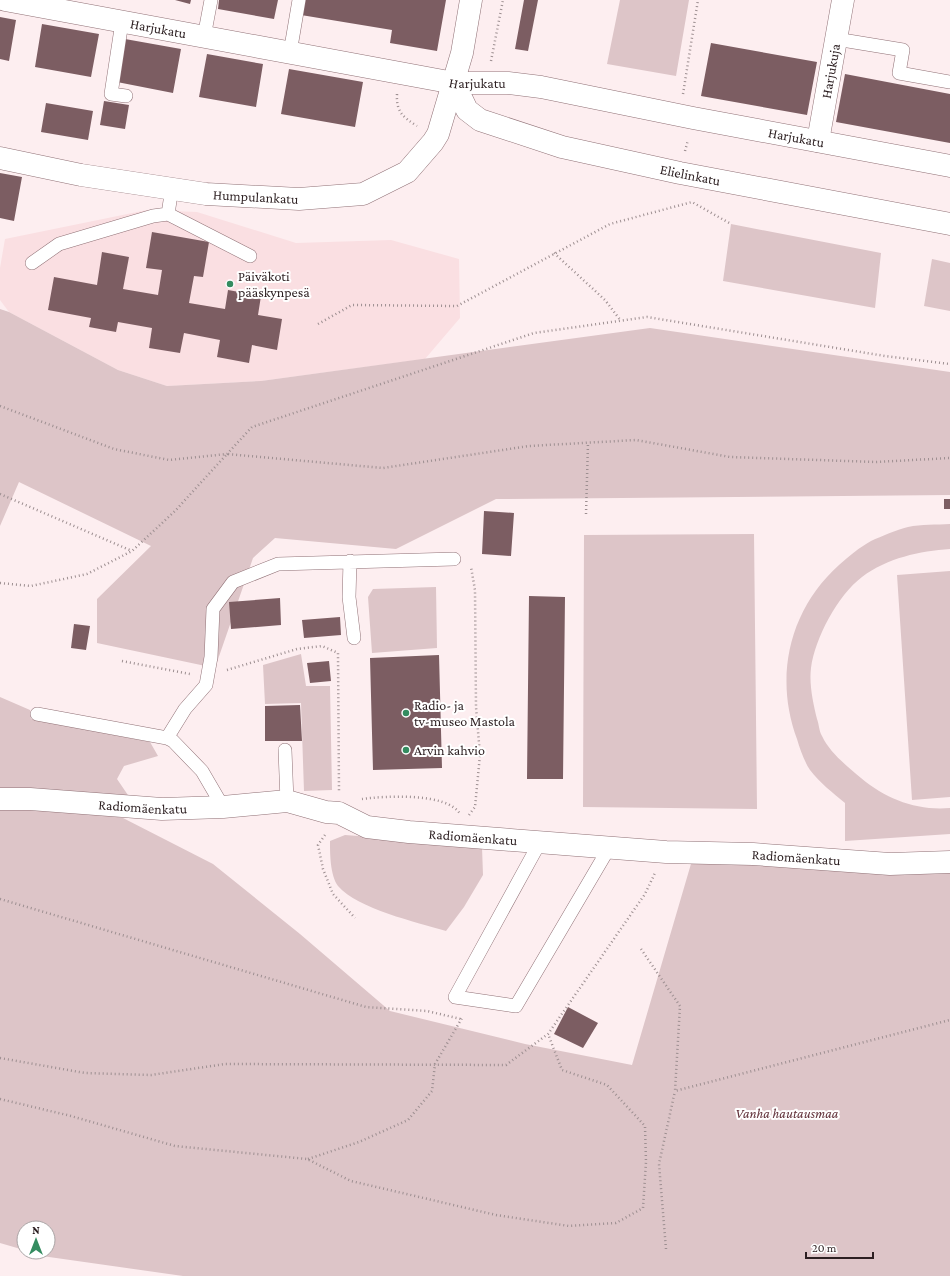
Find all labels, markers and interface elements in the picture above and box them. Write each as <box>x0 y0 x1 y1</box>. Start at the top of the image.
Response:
street label: Harjukatu <box>129 15 188 41</box>
street label: Harjukuja <box>818 42 843 100</box>
street label: Harjukatu <box>448 74 506 92</box>
street label: Harjukatu <box>767 124 826 150</box>
street label: Elielinkatu <box>659 161 722 189</box>
street label: Humpulankatu <box>213 186 299 207</box>
place label: Päiväkoti pääskynpesä <box>238 268 310 300</box>
marker: Päiväkoti pääskynpesä <box>225 279 235 289</box>
place label: Radio- ja tv-museo Mastola <box>414 697 516 729</box>
marker: Radio- ja tv-museo Mastola <box>401 708 411 718</box>
place label: Arvin kahvio <box>414 742 485 758</box>
marker: Arvin kahvio <box>401 745 411 755</box>
street label: Radiomäenkatu <box>98 796 188 817</box>
street label: Radiomäenkatu <box>428 826 518 848</box>
street label: Radiomäenkatu <box>751 846 842 868</box>
park label: Vanha hautausmaa <box>736 1105 839 1121</box>
north arrow <box>16 1220 56 1260</box>
text: N <box>32 1224 40 1236</box>
scale bar <box>806 1234 873 1260</box>
text: 20 m <box>812 1241 837 1255</box>

